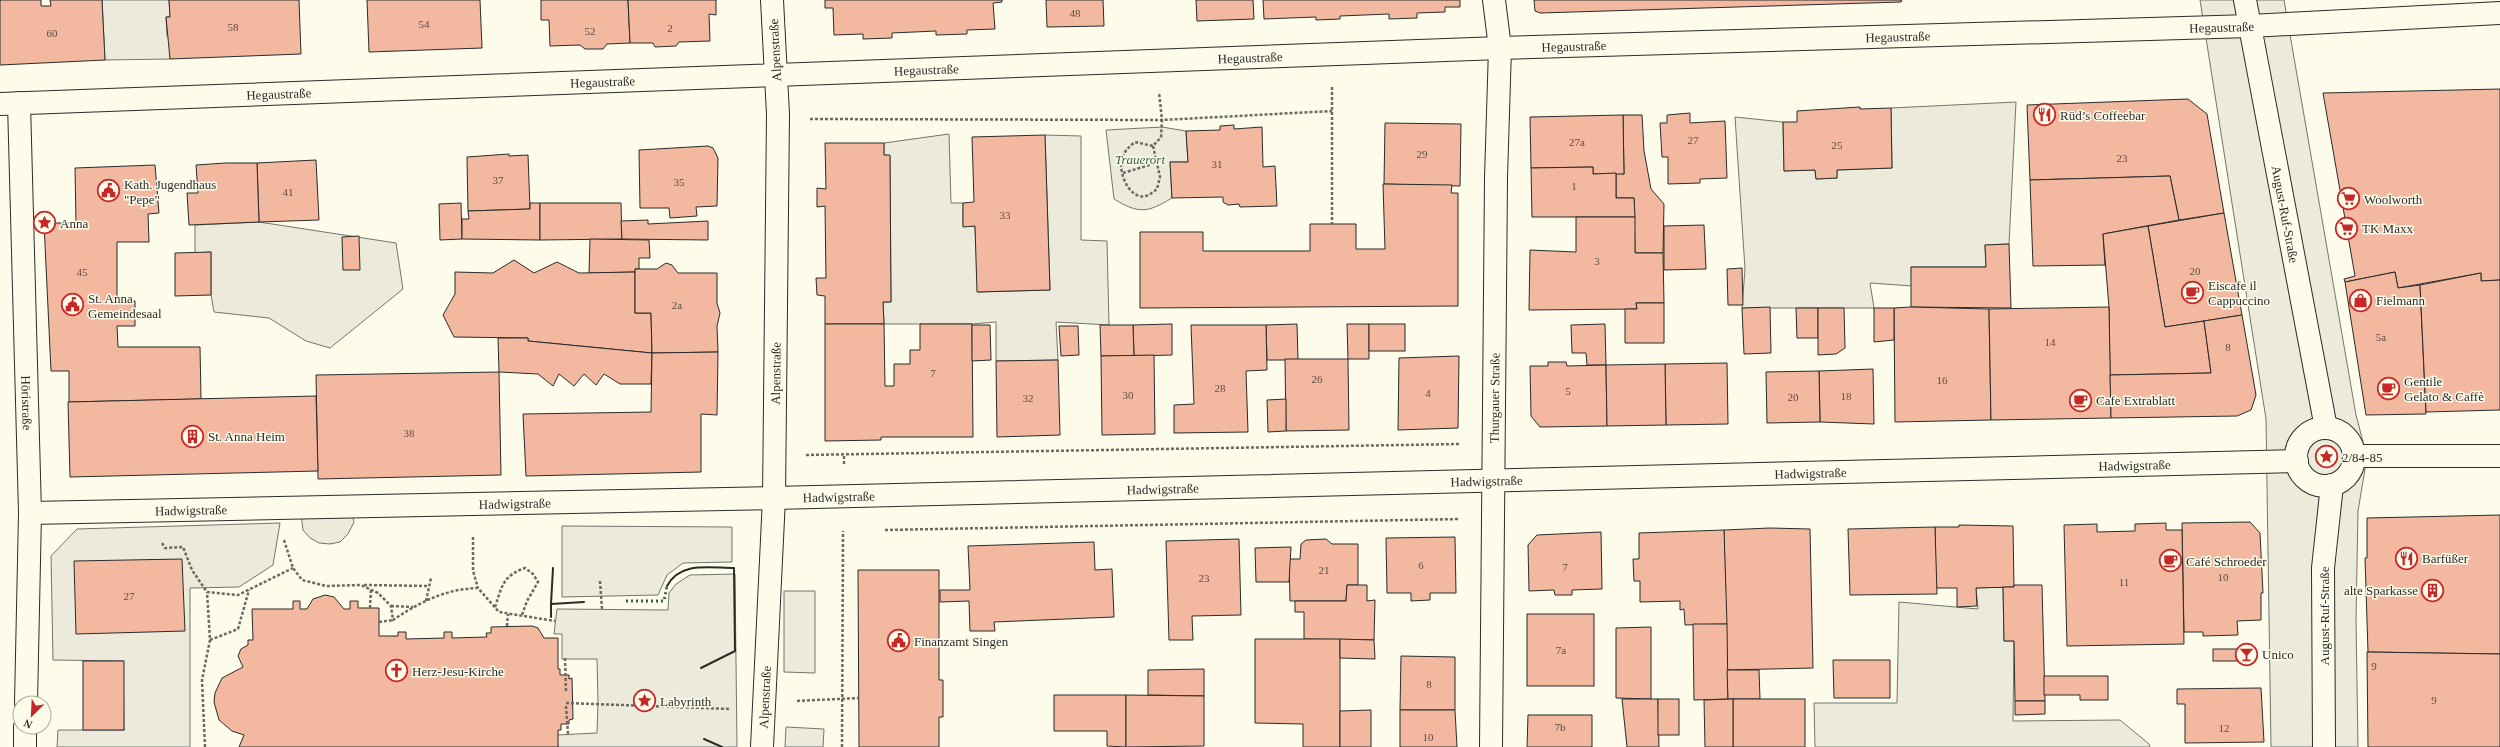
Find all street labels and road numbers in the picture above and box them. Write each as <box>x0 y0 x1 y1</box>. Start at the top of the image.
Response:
street label: Alpenstraße <box>766 18 784 82</box>
street label: Hegaustraße <box>2189 18 2255 35</box>
street label: Hegaustraße <box>1865 28 1931 45</box>
street label: Hegaustraße <box>1541 37 1607 54</box>
street label: Hegaustraße <box>1217 49 1283 66</box>
street label: Hegaustraße <box>894 61 959 78</box>
street label: Hegaustraße <box>570 73 636 90</box>
street label: Hegaustraße <box>246 85 312 102</box>
street label: August-Ruf-Straße <box>2269 164 2302 264</box>
street label: Alpenstraße <box>767 342 783 405</box>
street label: Thurgauer Straße <box>1486 352 1502 443</box>
street label: Höristraße <box>19 375 35 431</box>
street label: Hadwigstraße <box>2098 457 2171 473</box>
street label: Hadwigstraße <box>1774 464 1847 481</box>
street label: Hadwigstraße <box>1450 472 1523 489</box>
street label: Hadwigstraße <box>1126 480 1199 497</box>
street label: Hadwigstraße <box>803 488 875 505</box>
street label: Hadwigstraße <box>479 495 551 511</box>
street label: Hadwigstraße <box>155 502 227 518</box>
street label: August-Ruf-Straße <box>2317 566 2332 665</box>
street label: Alpenstraße <box>755 665 773 729</box>

